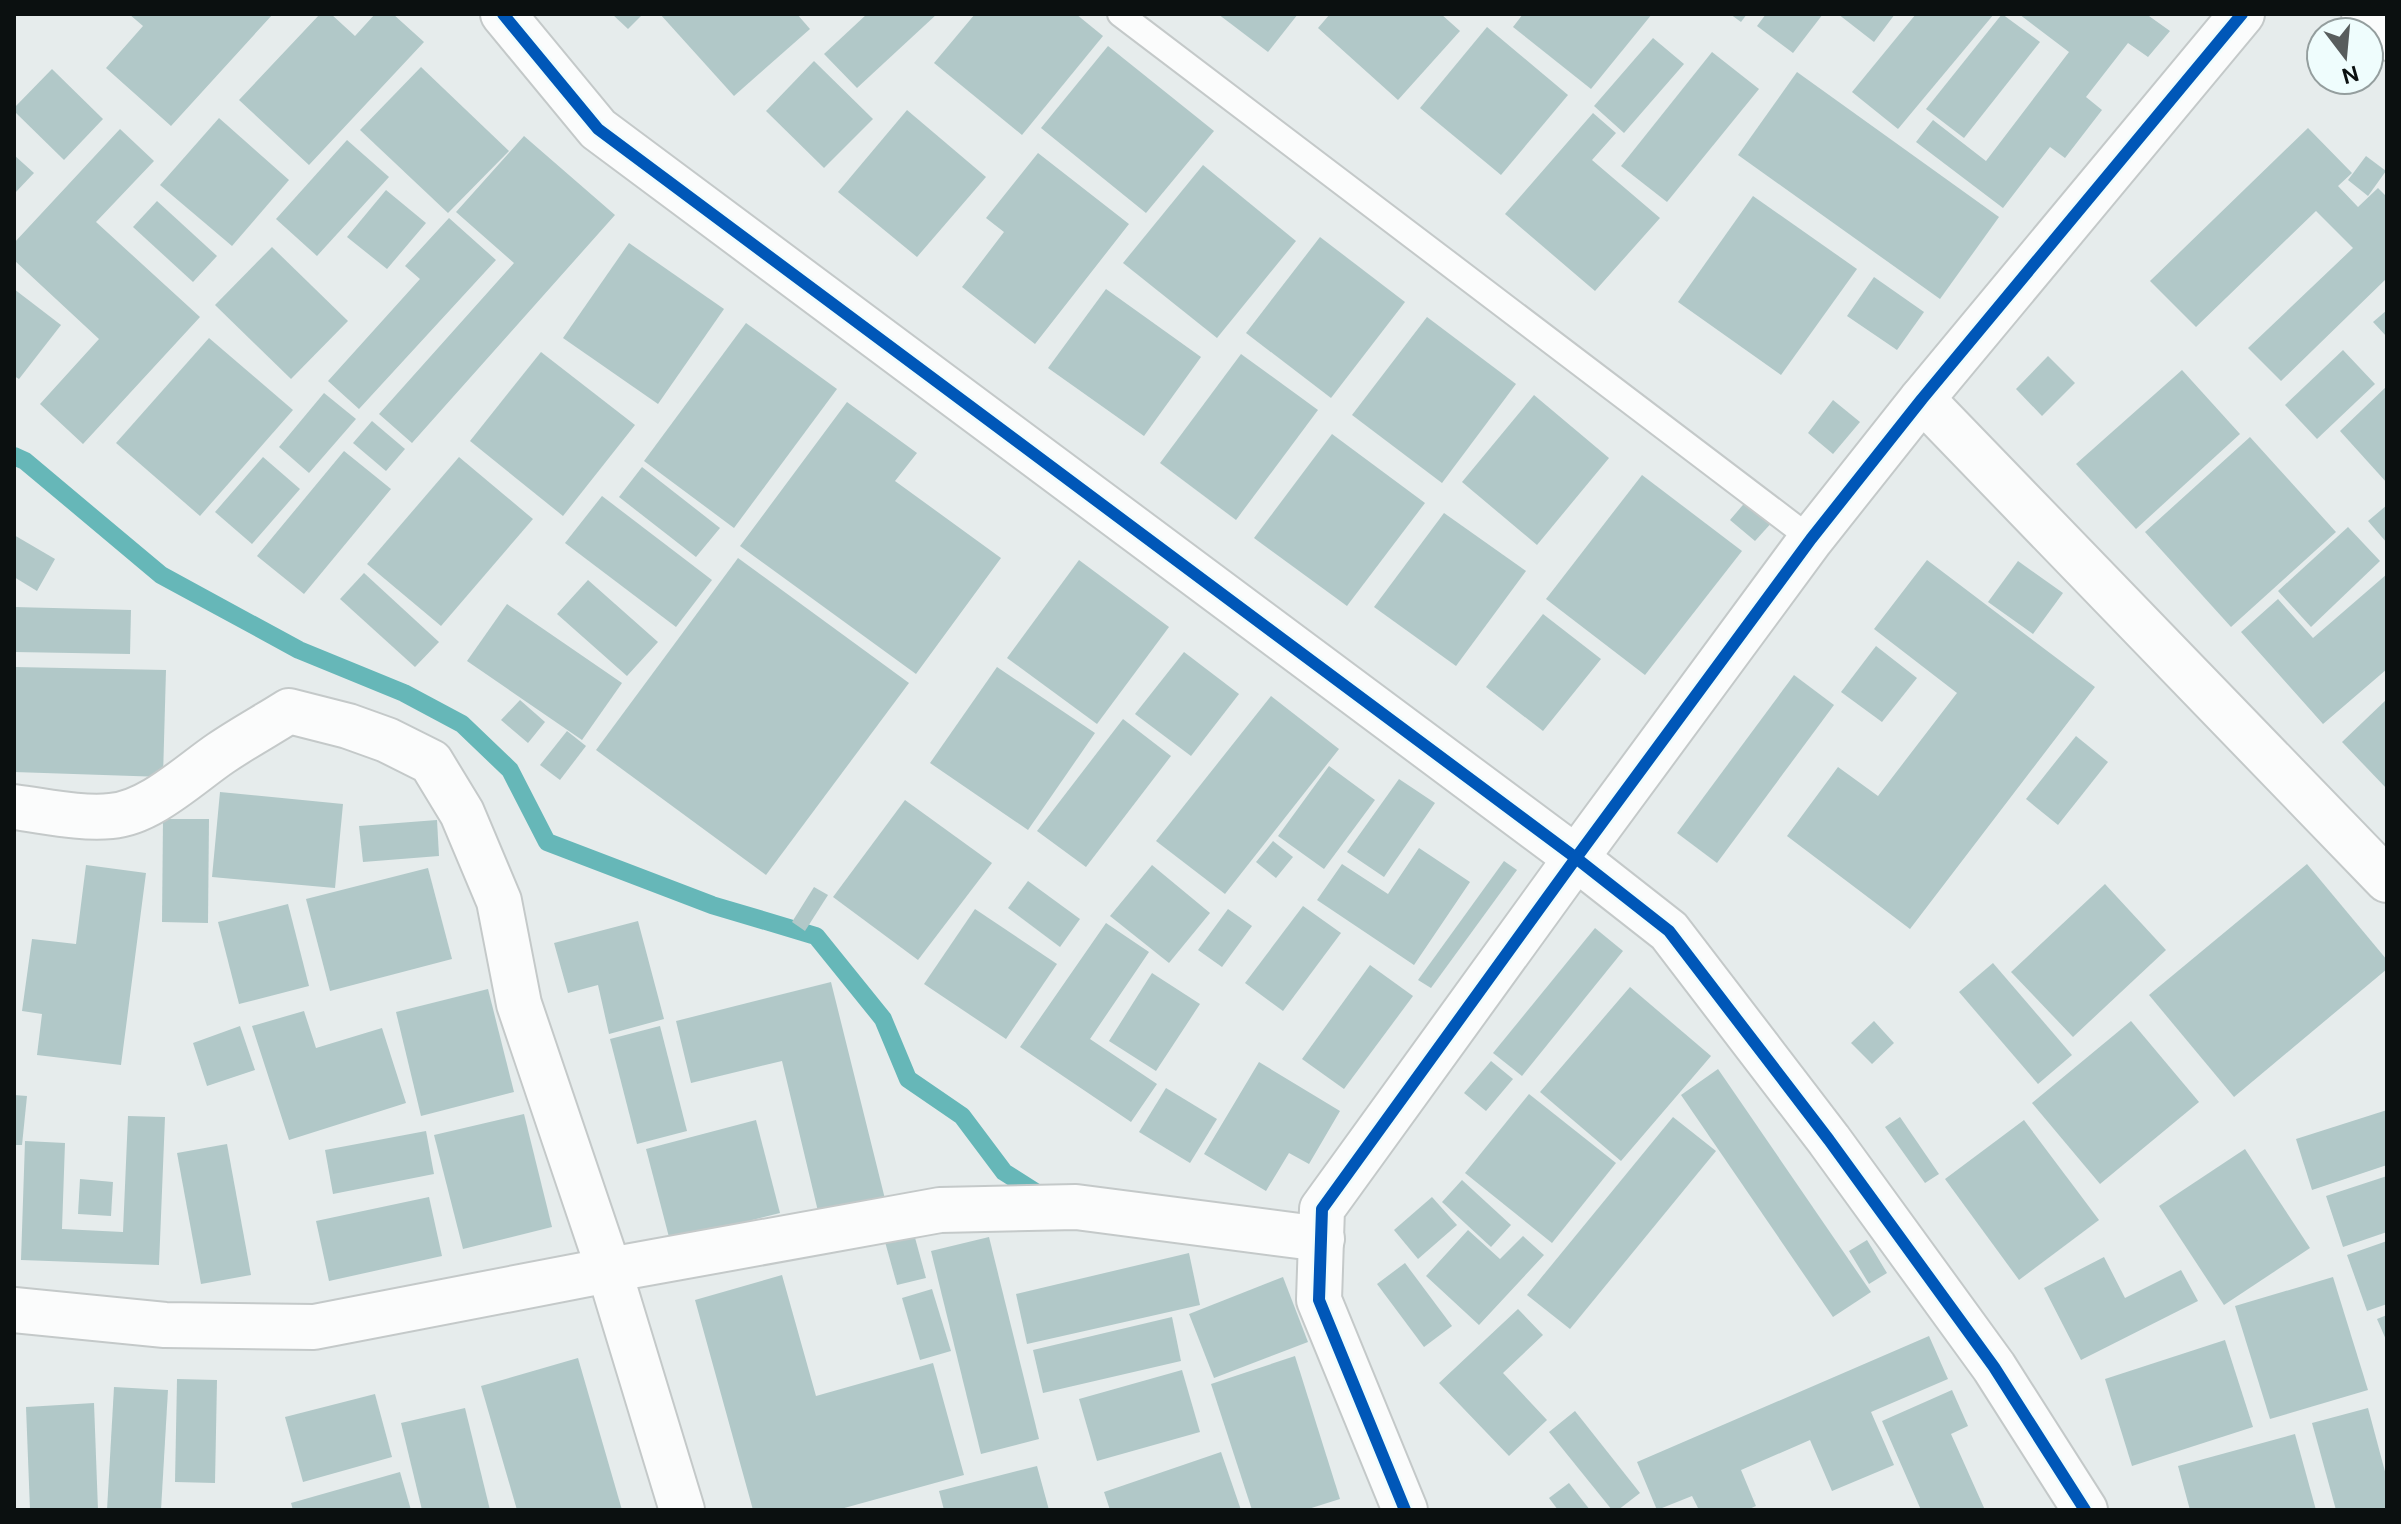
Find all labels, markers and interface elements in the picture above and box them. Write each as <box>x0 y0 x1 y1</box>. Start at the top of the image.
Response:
north arrow <box>2305 16 2385 96</box>
text: N <box>2339 59 2362 91</box>

